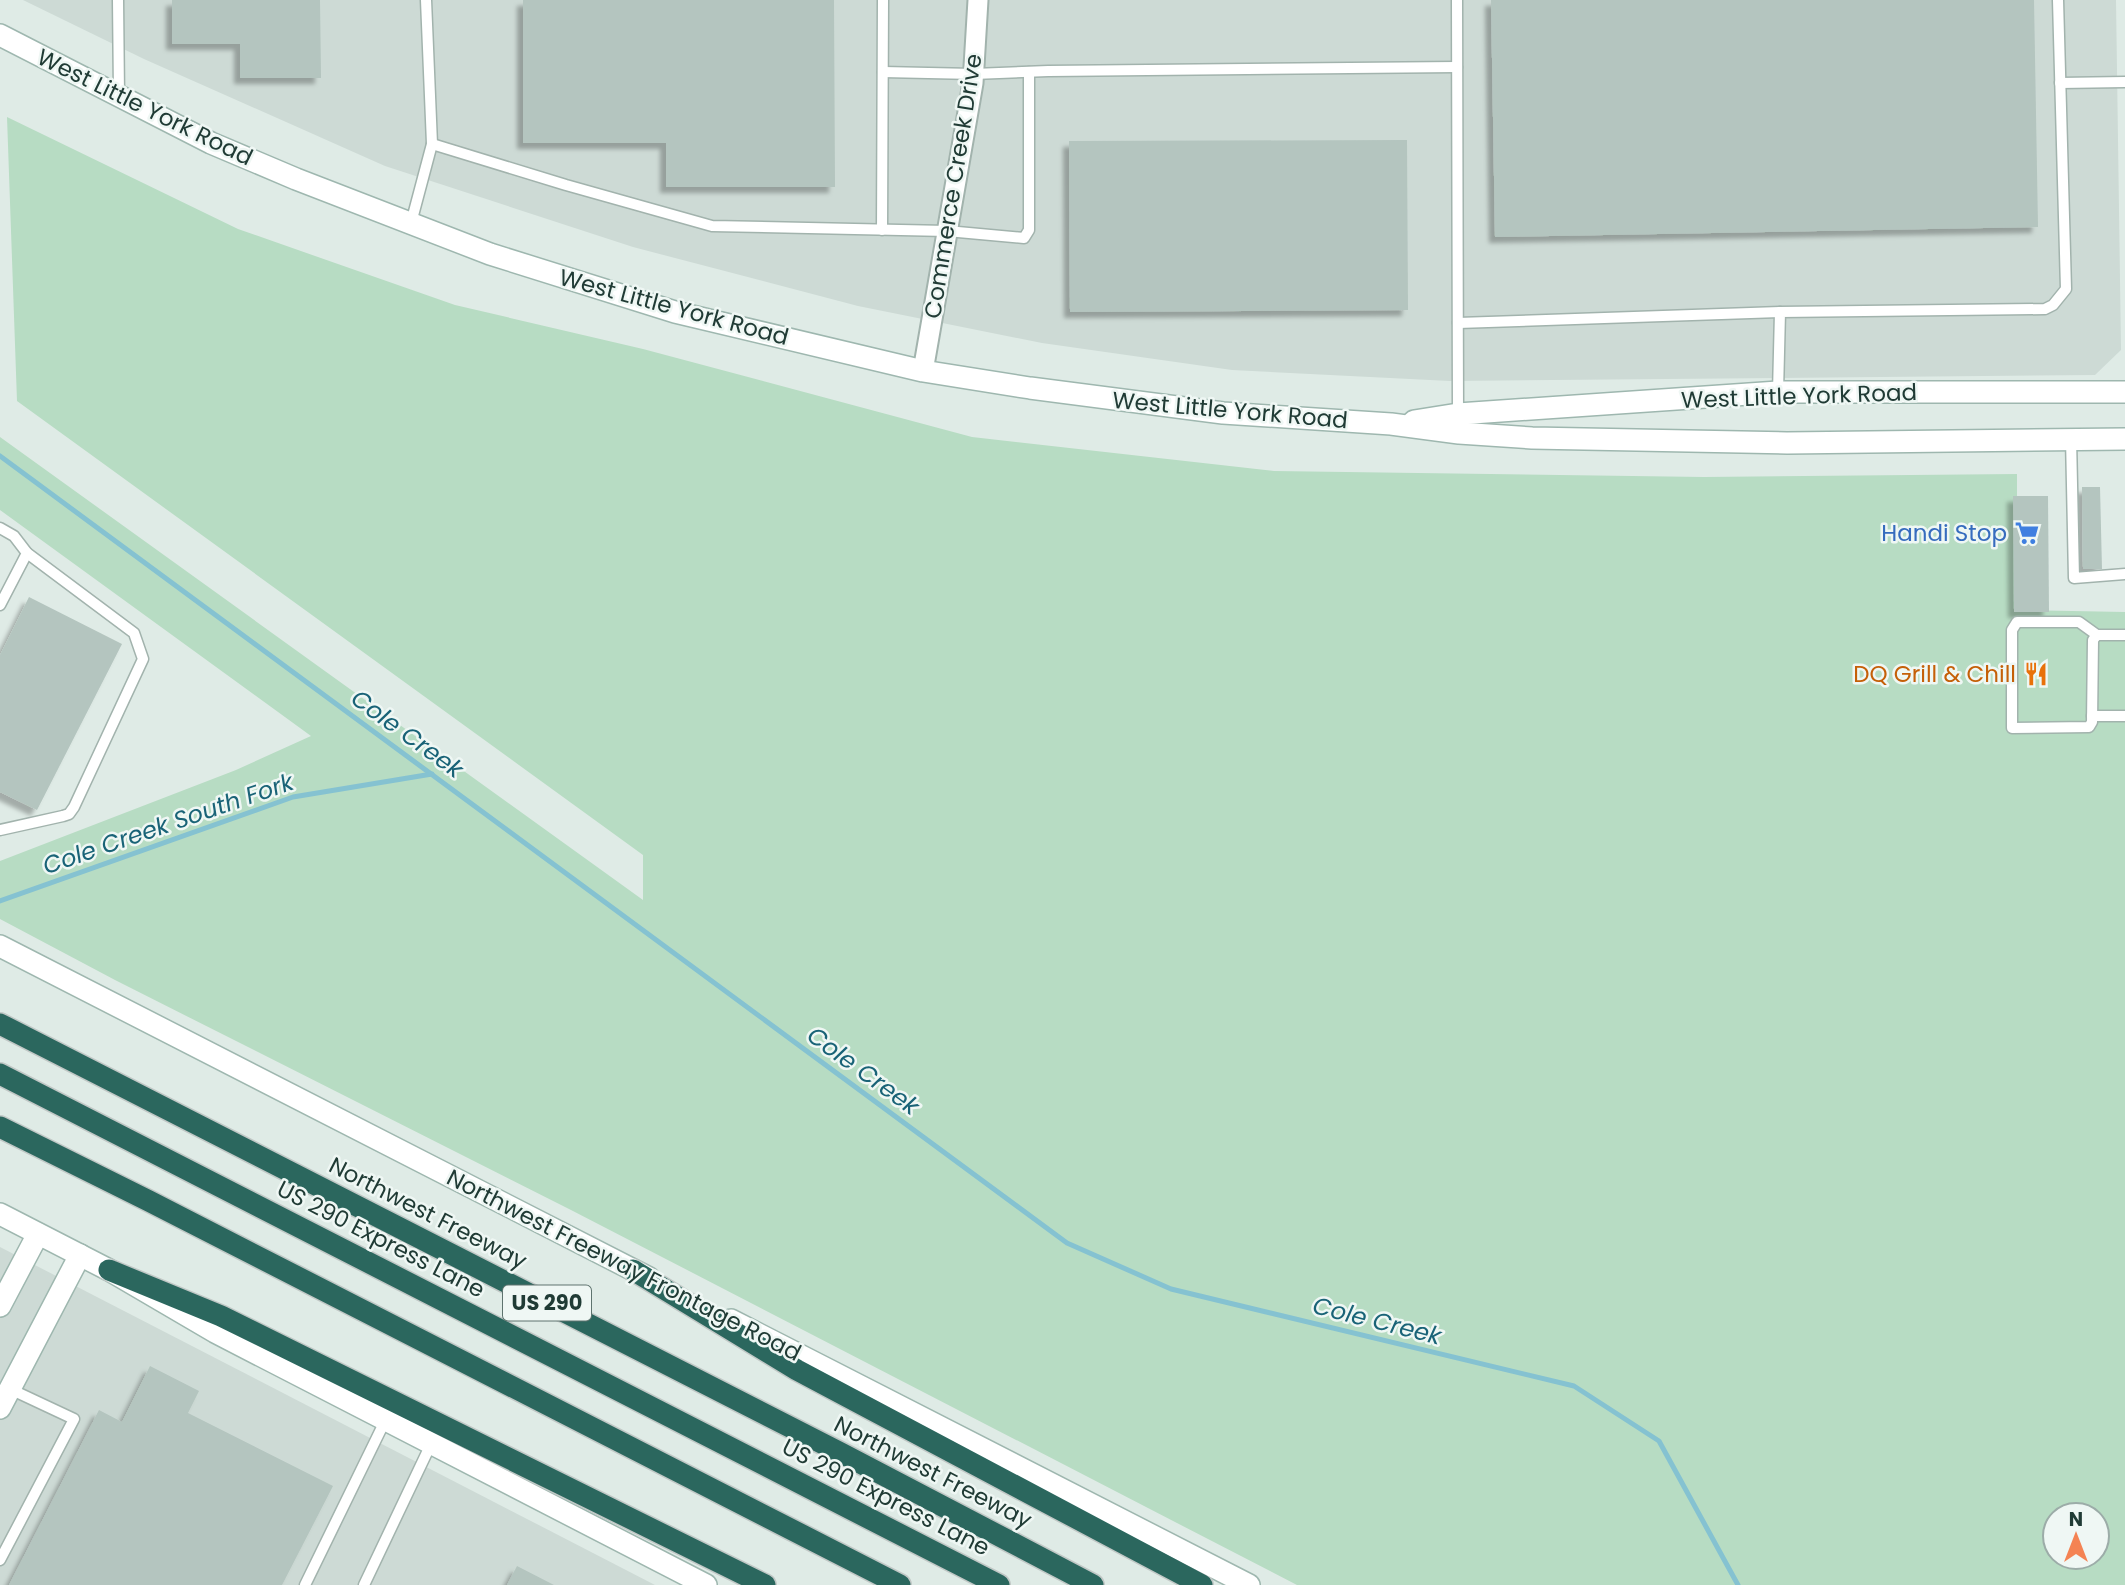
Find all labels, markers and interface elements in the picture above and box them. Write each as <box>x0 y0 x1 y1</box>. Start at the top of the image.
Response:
street label: West Little York Road <box>32 41 258 173</box>
street label: Commerce Creek Drive <box>916 51 990 321</box>
street label: West Little York Road <box>556 261 792 353</box>
street label: West Little York Road <box>1680 376 1918 416</box>
street label: West Little York Road <box>1111 384 1349 436</box>
place label: Handi Stop <box>1881 517 2007 549</box>
supermarket icon: Handi Stop <box>2013 519 2041 547</box>
place label: DQ Grill & Chill <box>1853 658 2016 690</box>
restaurant icon: DQ Grill & Chill <box>2022 660 2050 688</box>
water label: Cole Creek <box>344 682 471 787</box>
water label: Cole Creek South Fork <box>38 765 299 882</box>
water label: Cole Creek <box>800 1019 927 1124</box>
street label: Northwest Freeway <box>324 1149 533 1277</box>
street label: Northwest Freeway Frontage Road <box>441 1161 807 1369</box>
street label: US 290 Express Lane <box>272 1173 490 1305</box>
road number: US 290 <box>503 1286 591 1320</box>
water label: Cole Creek <box>1309 1289 1446 1353</box>
street label: Northwest Freeway <box>829 1408 1038 1536</box>
street label: US 290 Express Lane <box>777 1431 995 1563</box>
north arrow <box>2041 1501 2111 1571</box>
text: N <box>2069 1506 2083 1533</box>

